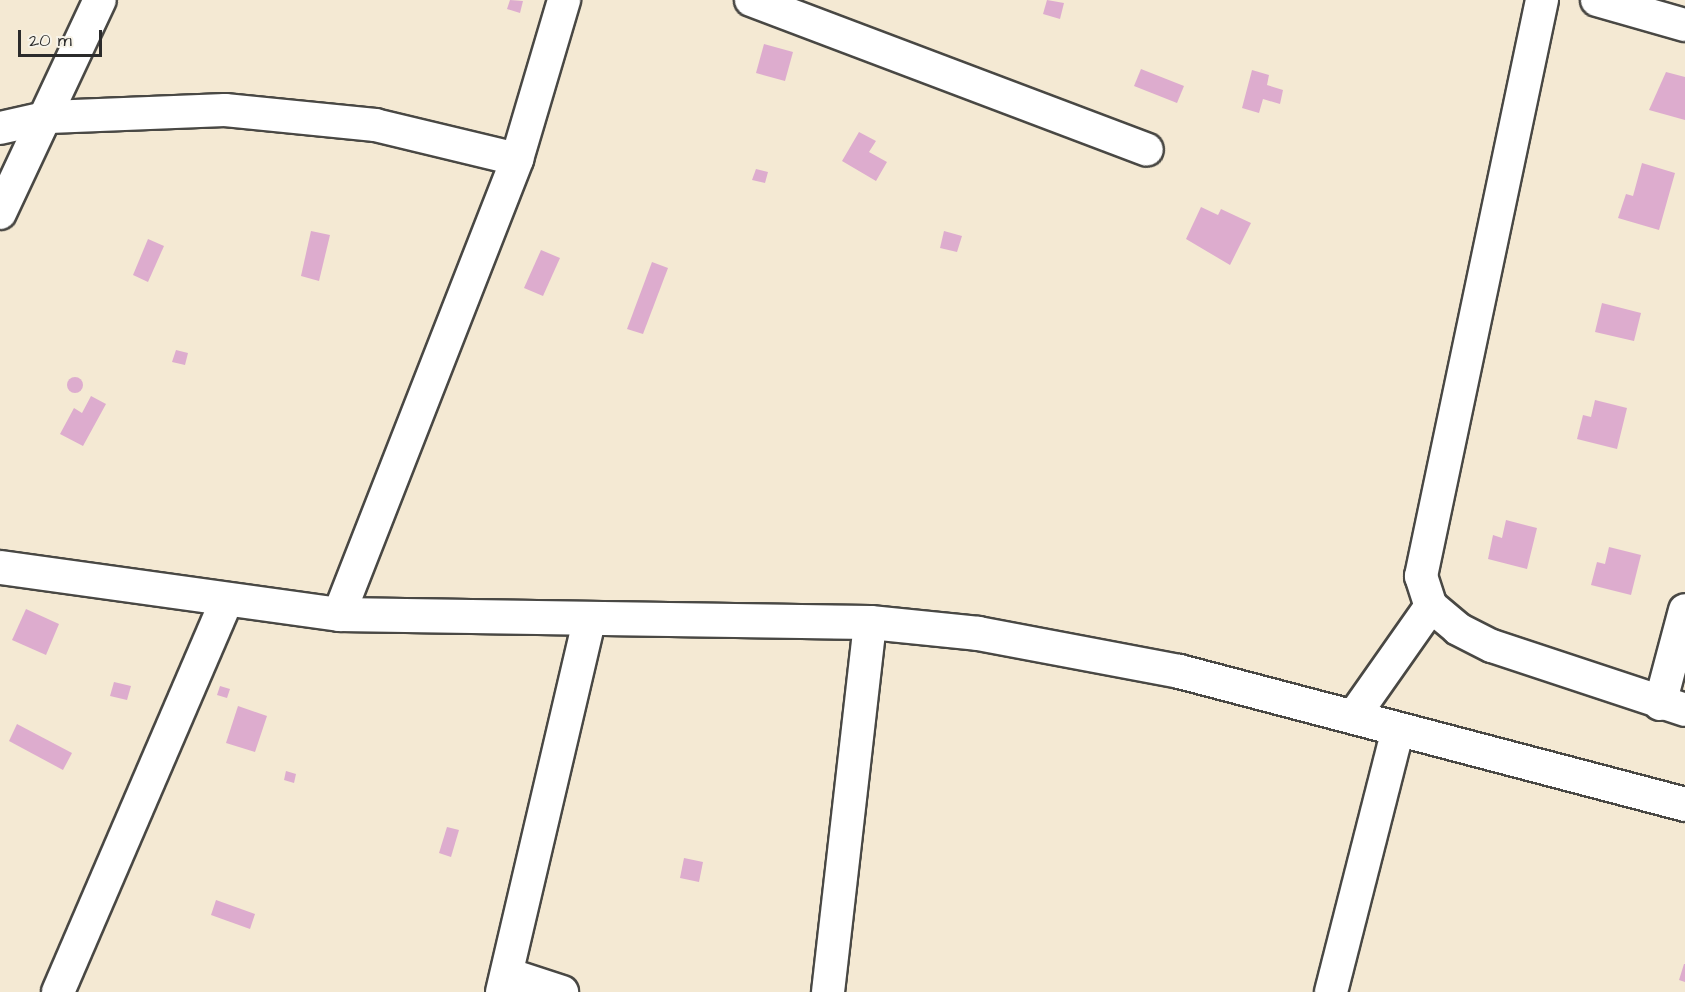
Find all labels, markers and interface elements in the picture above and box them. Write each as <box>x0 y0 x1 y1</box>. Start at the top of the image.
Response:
scale bar <box>21 18 105 56</box>
text: 20 m <box>29 28 72 53</box>

